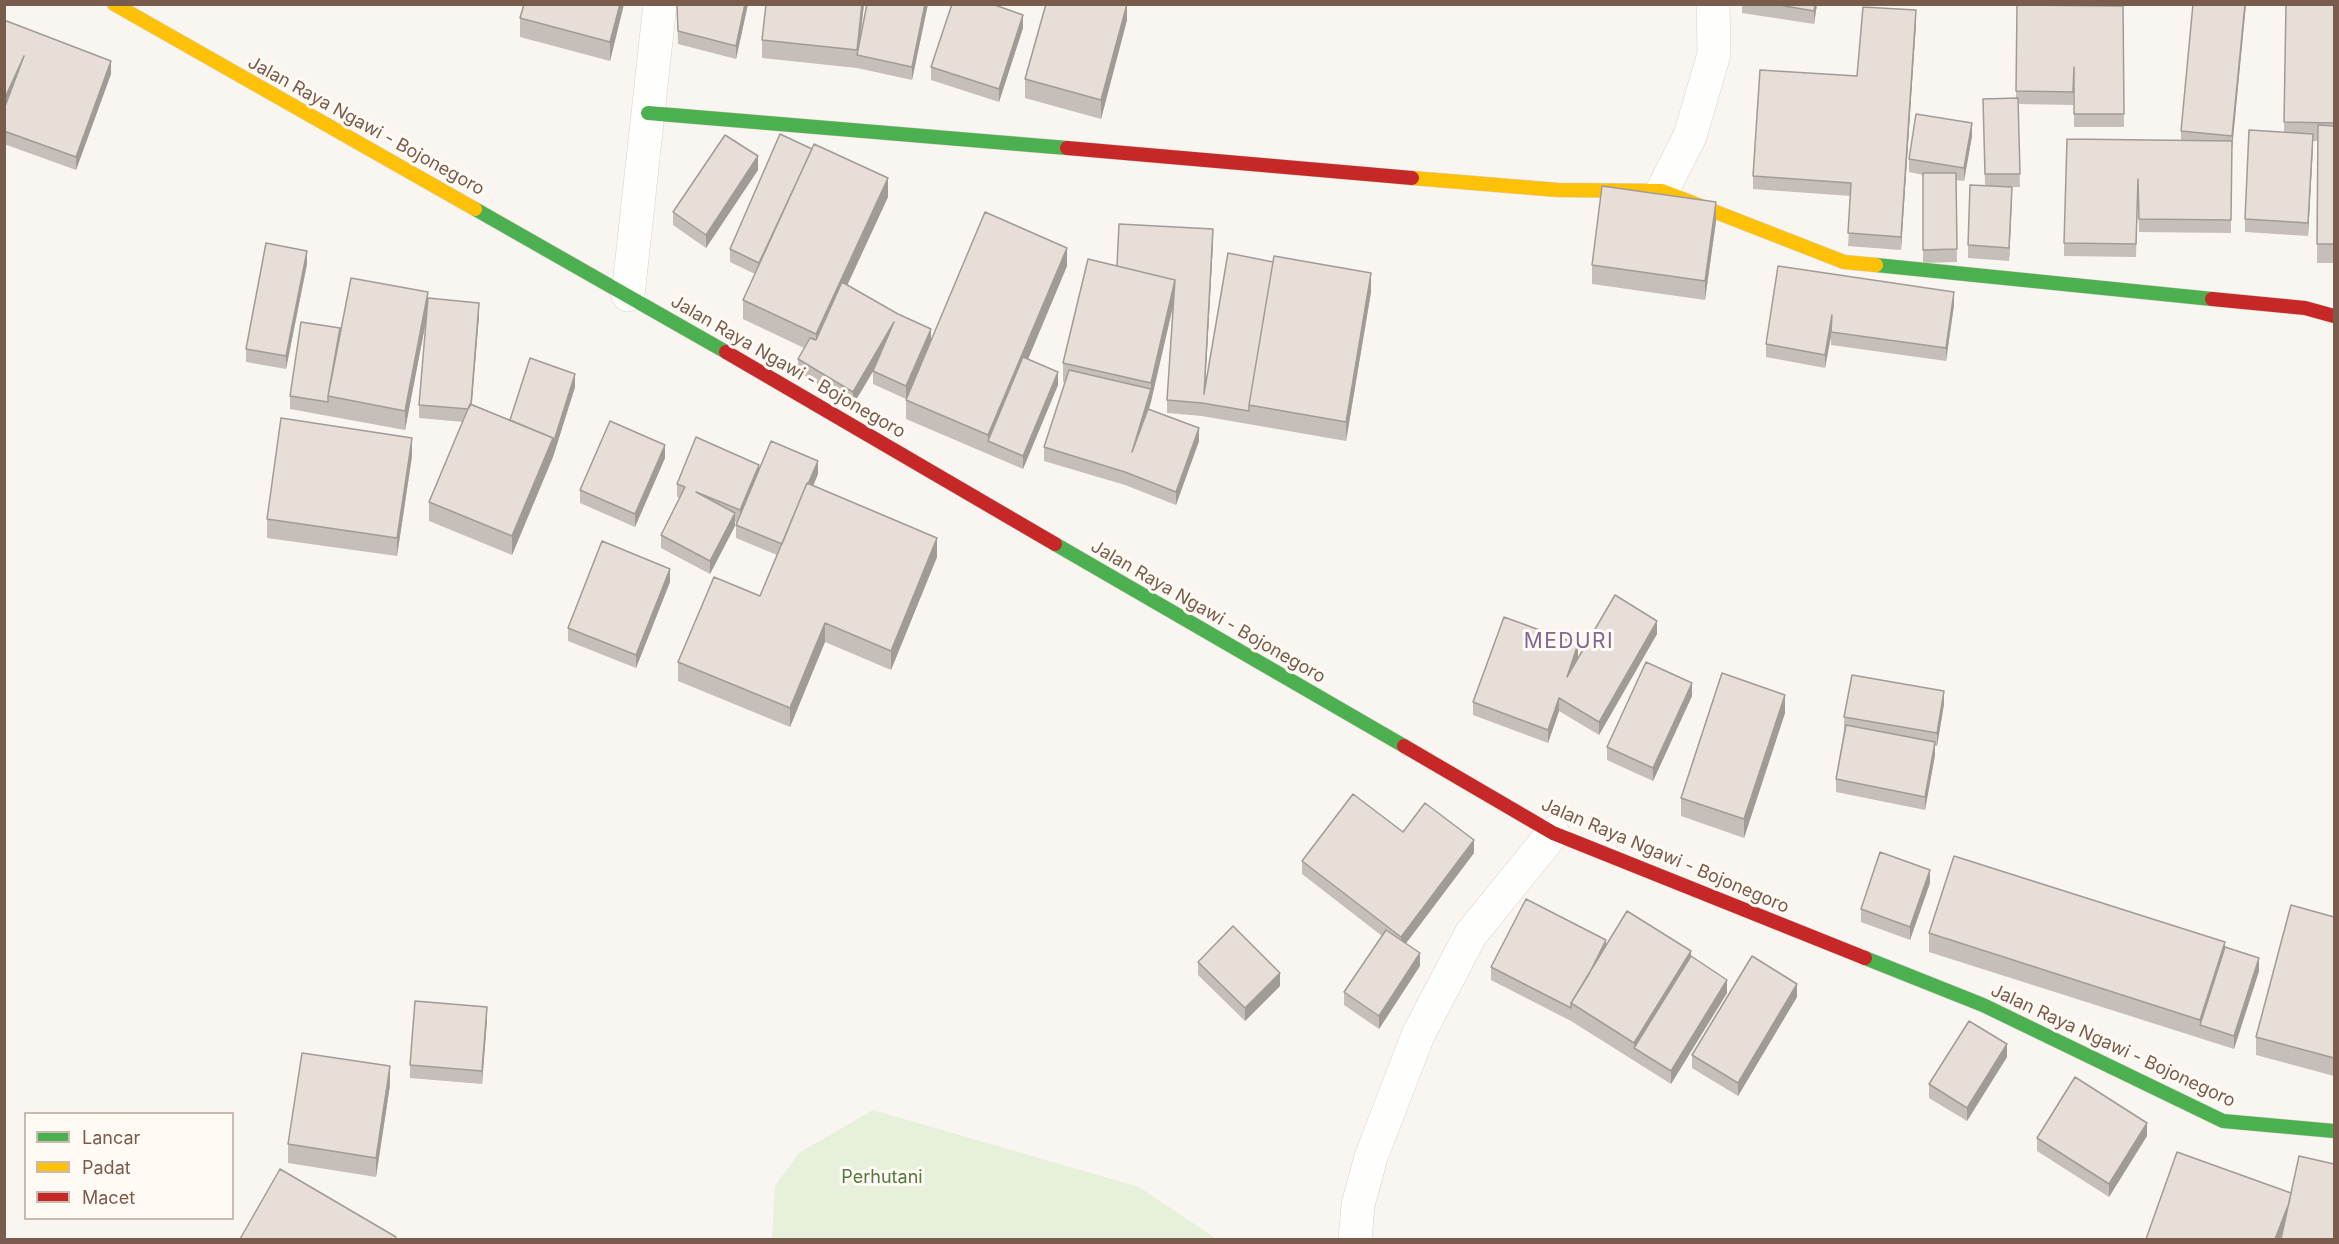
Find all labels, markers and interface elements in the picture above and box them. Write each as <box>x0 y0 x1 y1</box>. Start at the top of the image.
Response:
street label: Jalan Raya Ngawi - Bojonegoro <box>244 52 488 200</box>
street label: Jalan Raya Ngawi - Bojonegoro <box>667 291 909 443</box>
street label: Jalan Raya Ngawi - Bojonegoro <box>1087 536 1329 688</box>
district label: MEDURI <box>1524 629 1614 655</box>
street label: Jalan Raya Ngawi - Bojonegoro <box>1538 794 1792 918</box>
street label: Jalan Raya Ngawi - Bojonegoro <box>1987 980 2239 1112</box>
legend <box>24 1112 234 1220</box>
text: Lancar <box>82 1127 140 1148</box>
text: Padat <box>82 1157 131 1178</box>
park label: Perhutani <box>841 1167 923 1189</box>
text: Macet <box>82 1187 135 1208</box>

